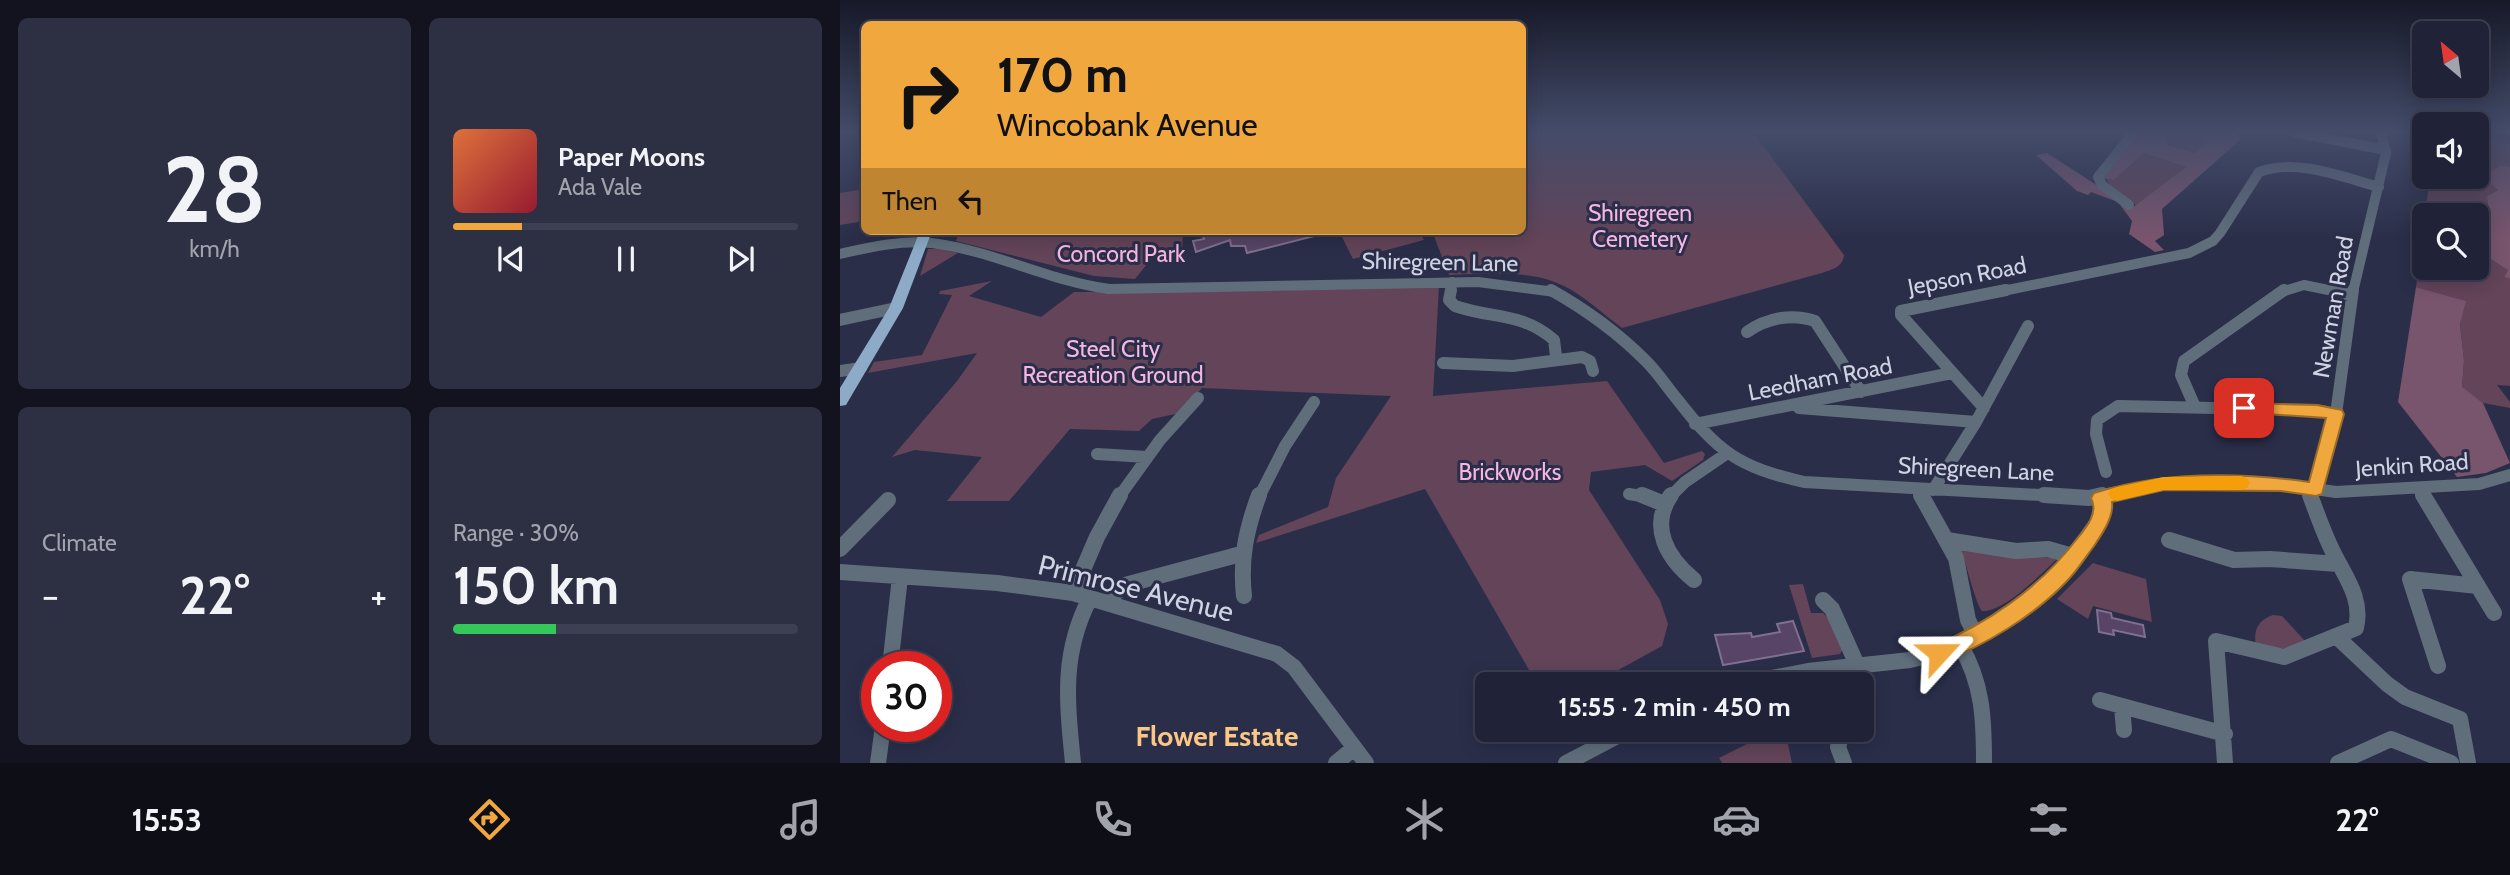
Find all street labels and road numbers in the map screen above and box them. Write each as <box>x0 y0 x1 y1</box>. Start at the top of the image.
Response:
street label: Newman Road <box>2307 234 2359 380</box>
street label: Shiregreen Lane <box>1361 247 1519 277</box>
street label: Jepson Road <box>1904 251 2029 301</box>
street label: Leedham Road <box>1745 351 1895 407</box>
street label: Jenkin Road <box>2354 447 2469 483</box>
street label: Shiregreen Lane <box>1897 451 2055 487</box>
street label: Primrose Avenue <box>1035 547 1237 629</box>

